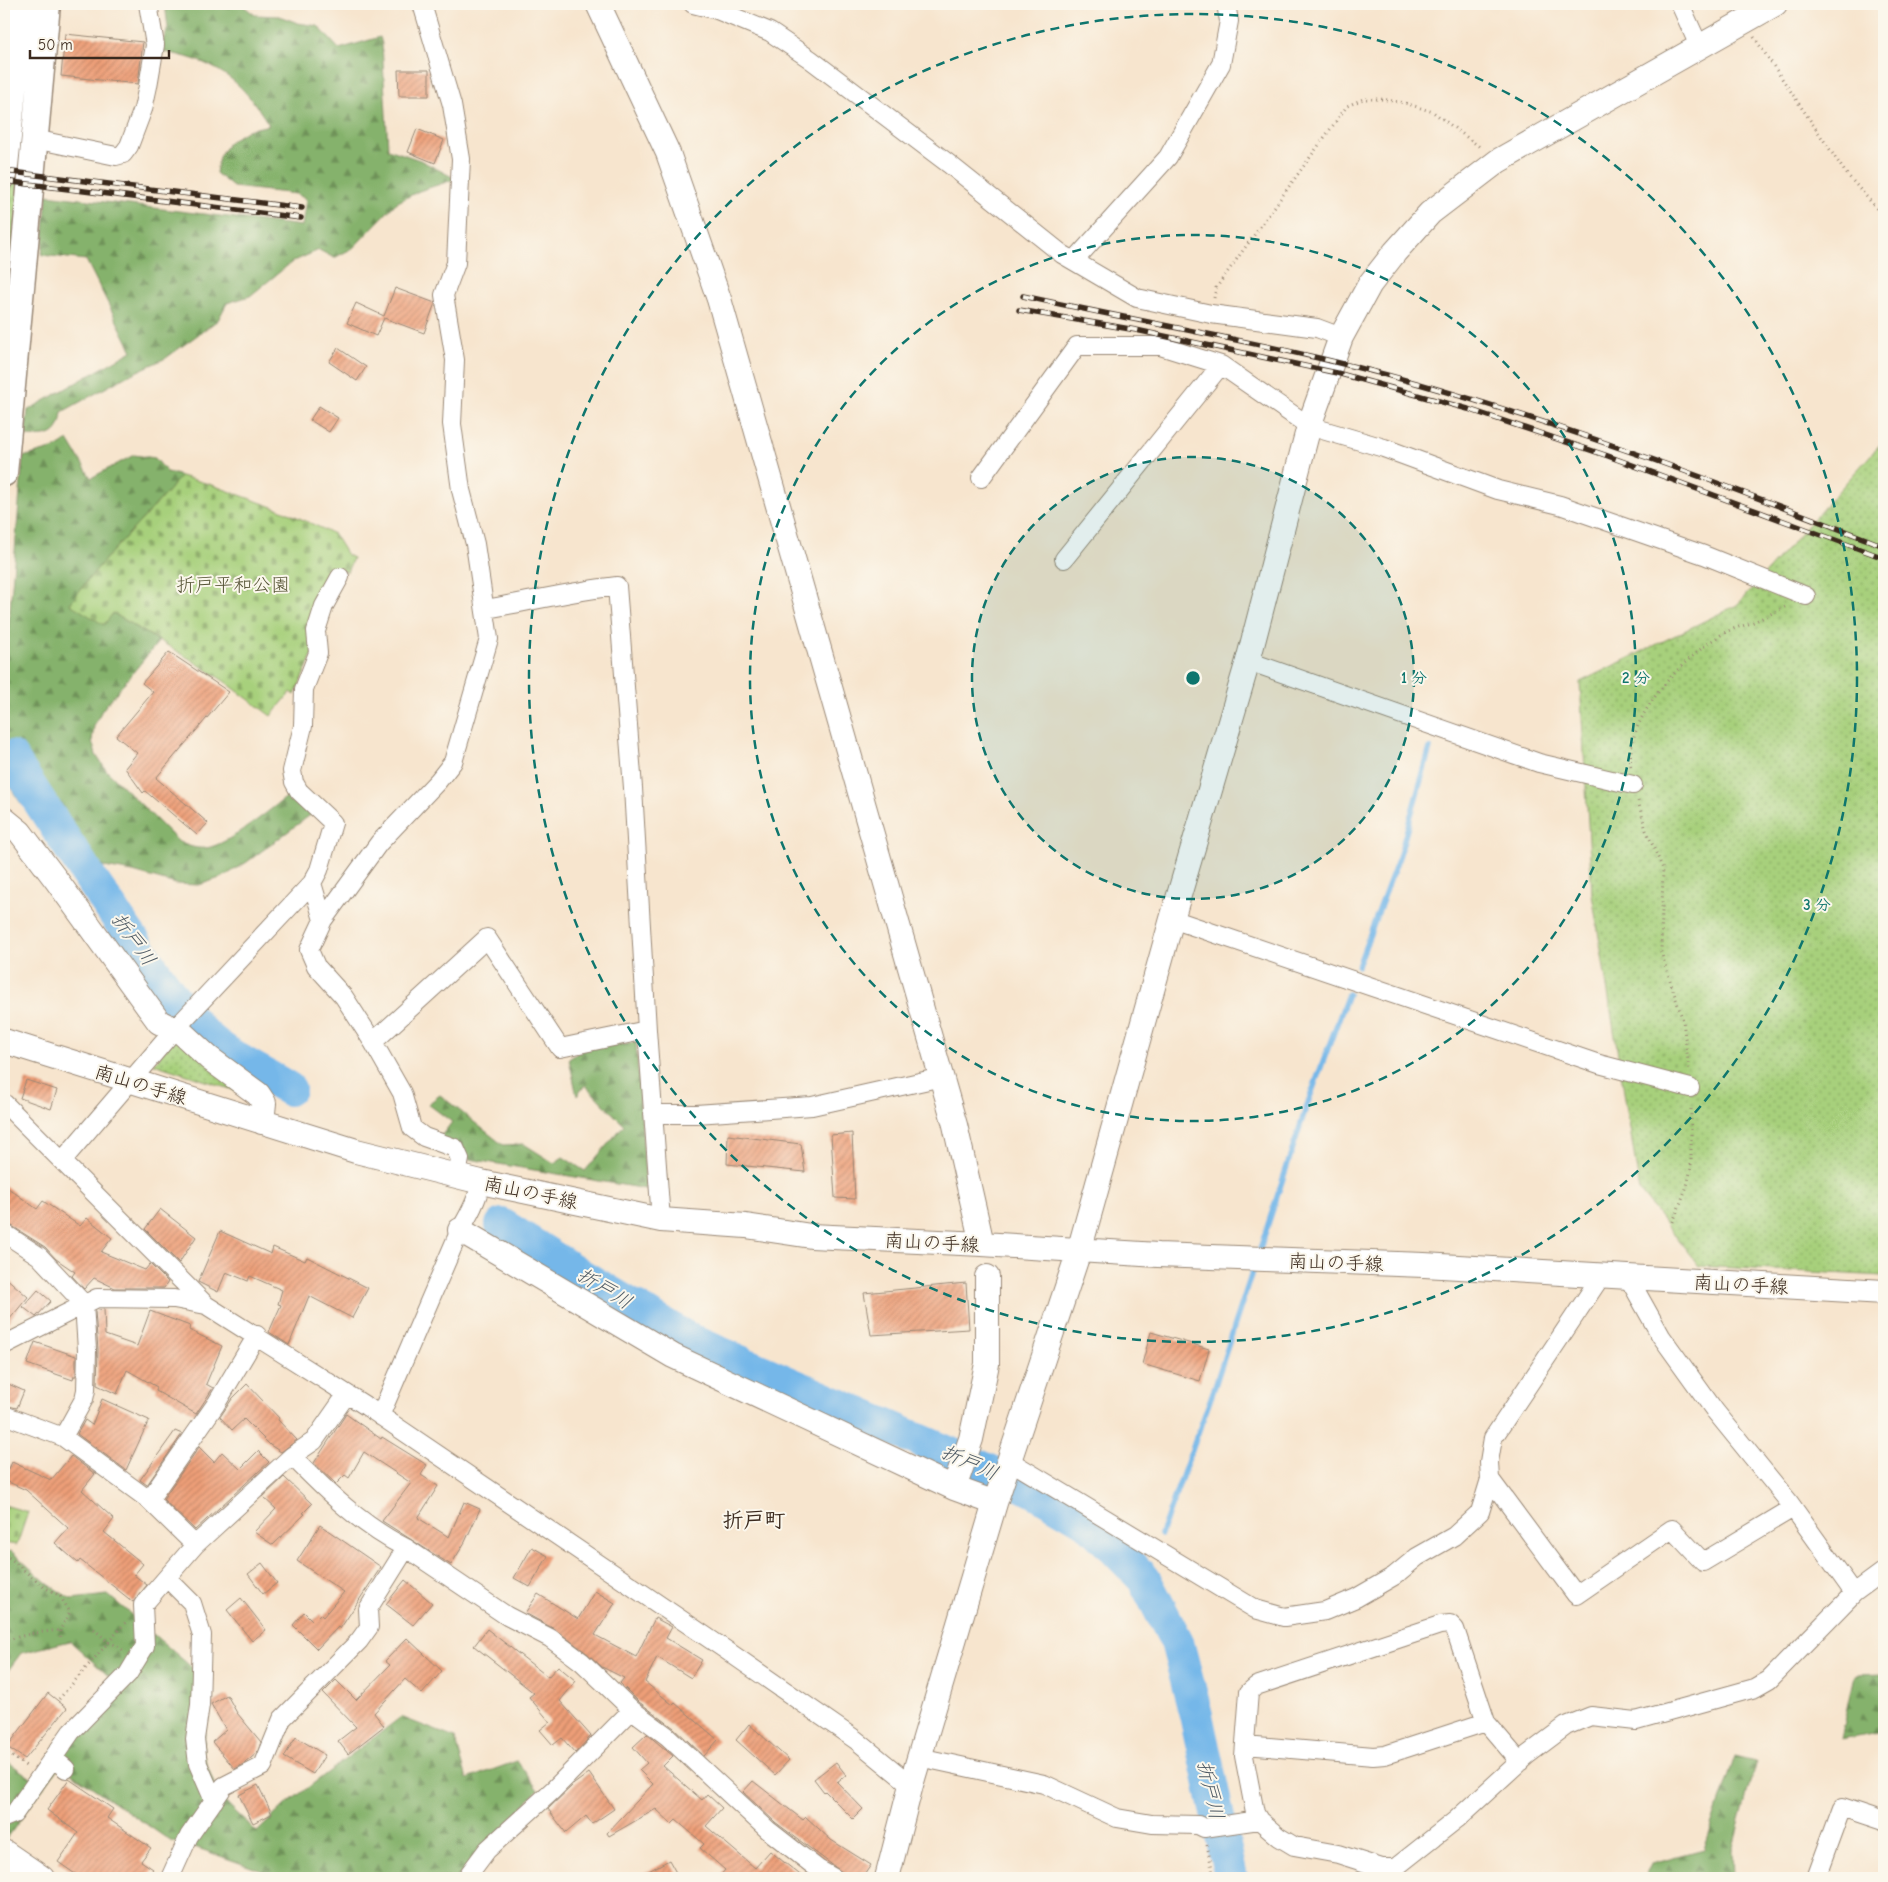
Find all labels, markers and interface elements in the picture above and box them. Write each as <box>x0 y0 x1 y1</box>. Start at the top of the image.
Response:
scale bar <box>30 28 169 60</box>
text: 50 m <box>38 36 73 54</box>
park label: 折戸平和公園 <box>176 574 290 596</box>
centre of rings <box>1184 669 1202 687</box>
text: 1 分 <box>1401 669 1427 687</box>
text: 2 分 <box>1622 669 1650 687</box>
text: 3 分 <box>1803 896 1831 914</box>
water label: 折戸川 <box>107 908 161 970</box>
street label: 南山の手線 <box>92 1061 189 1109</box>
street label: 南山の手線 <box>482 1172 580 1214</box>
street label: 南山の手線 <box>884 1230 980 1256</box>
street label: 南山の手線 <box>1288 1250 1384 1276</box>
water label: 折戸川 <box>573 1263 636 1314</box>
street label: 南山の手線 <box>1693 1272 1789 1298</box>
water label: 折戸川 <box>938 1440 1002 1485</box>
district label: 折戸町 <box>723 1508 786 1532</box>
water label: 折戸川 <box>1193 1758 1228 1822</box>

